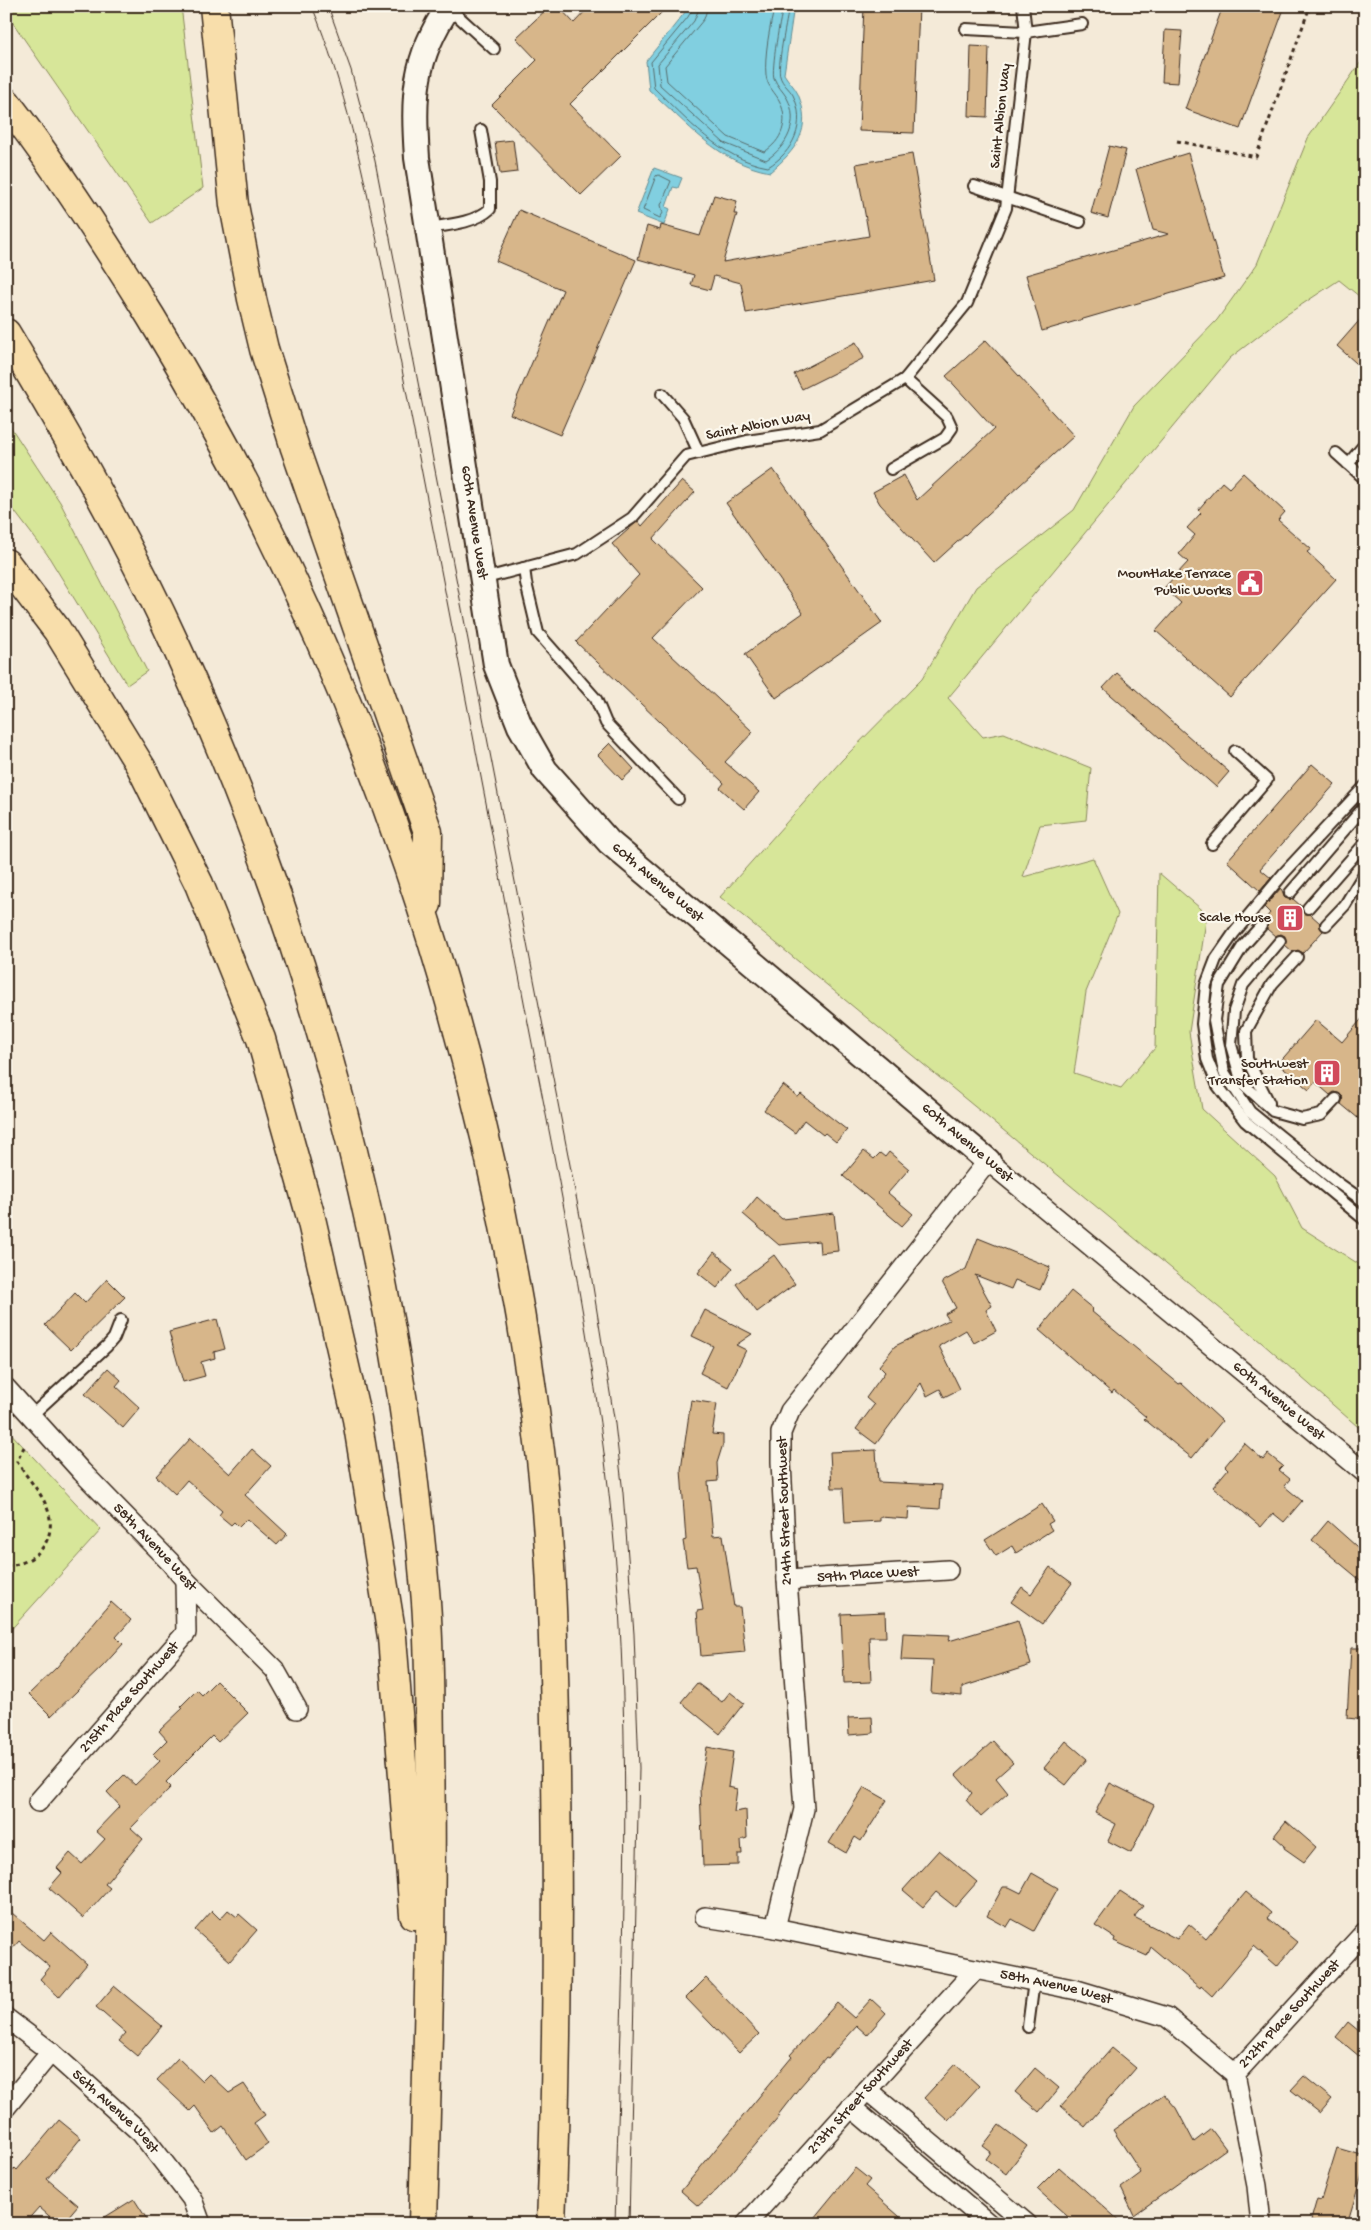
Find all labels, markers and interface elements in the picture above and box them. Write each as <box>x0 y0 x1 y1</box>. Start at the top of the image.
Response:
street label: Saint Albion Way <box>987 62 1016 169</box>
street label: Saint Albion Way <box>704 407 812 445</box>
street label: 60th Avenue West <box>456 464 492 582</box>
place label: Mountlake Terrace Public Works <box>1118 565 1231 600</box>
public building icon: Mountlake Terrace Public Works <box>1235 568 1265 598</box>
street label: 60th Avenue West <box>608 839 709 928</box>
building icon: Scale House <box>1275 903 1305 933</box>
place label: Scale House <box>1199 909 1271 927</box>
place label: Southwest Transfer Station <box>1208 1055 1310 1090</box>
building icon: Southwest Transfer Station <box>1312 1058 1342 1088</box>
street label: 60th Avenue West <box>917 1099 1018 1188</box>
street label: 60th Avenue West <box>1229 1358 1330 1446</box>
street label: 214th Street Southwest <box>773 1434 797 1586</box>
street label: 58th Avenue West <box>109 1500 202 1597</box>
street label: 59th Place West <box>817 1563 921 1587</box>
street label: 215th Place Southwest <box>76 1637 185 1757</box>
street label: 212th Place Southwest <box>1235 1954 1346 2073</box>
street label: 58th Avenue West <box>998 1965 1116 2010</box>
street label: 213th Street Southwest <box>804 2034 919 2159</box>
street label: 56th Avenue West <box>68 2066 164 2159</box>

